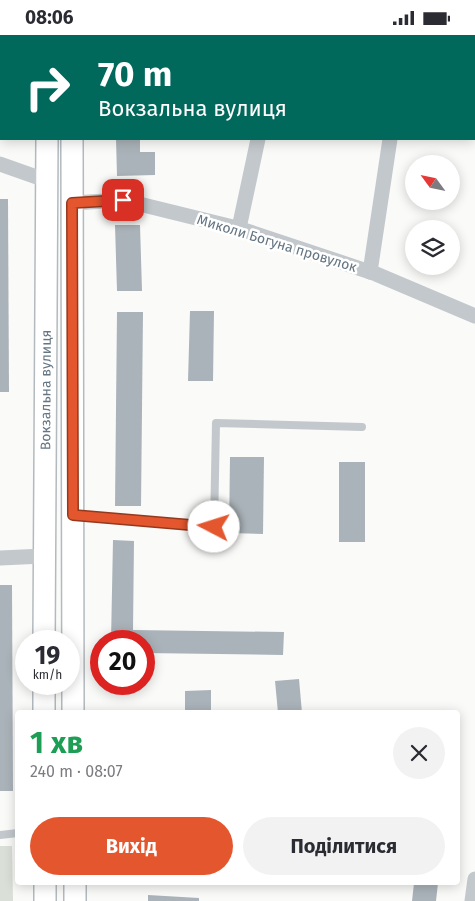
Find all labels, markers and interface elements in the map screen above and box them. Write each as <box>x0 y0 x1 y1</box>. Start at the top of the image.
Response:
text: 08:06 <box>25 6 74 29</box>
text: 70 m <box>98 53 172 95</box>
icon: right <box>15 55 80 120</box>
text: Вокзальна вулиця <box>98 95 287 122</box>
north arrow <box>405 155 460 210</box>
map controls <box>405 155 460 275</box>
pin <box>102 179 144 221</box>
icon: arrive <box>109 186 137 214</box>
street label: Миколи Богуна провулок <box>195 211 359 276</box>
button: layers <box>405 220 460 275</box>
street label: Вокзальна вулиця <box>37 330 55 450</box>
position arrow <box>187 500 239 552</box>
speed limit sign: 20 <box>90 630 155 695</box>
text: 19 <box>35 641 60 671</box>
text: km/h <box>33 668 62 682</box>
text: 1 хв <box>30 725 83 761</box>
button: close <box>393 727 445 779</box>
text: 240 m · 08:07 <box>30 762 123 781</box>
button: Вихід <box>30 817 233 875</box>
button: Поділитися <box>243 817 445 875</box>

